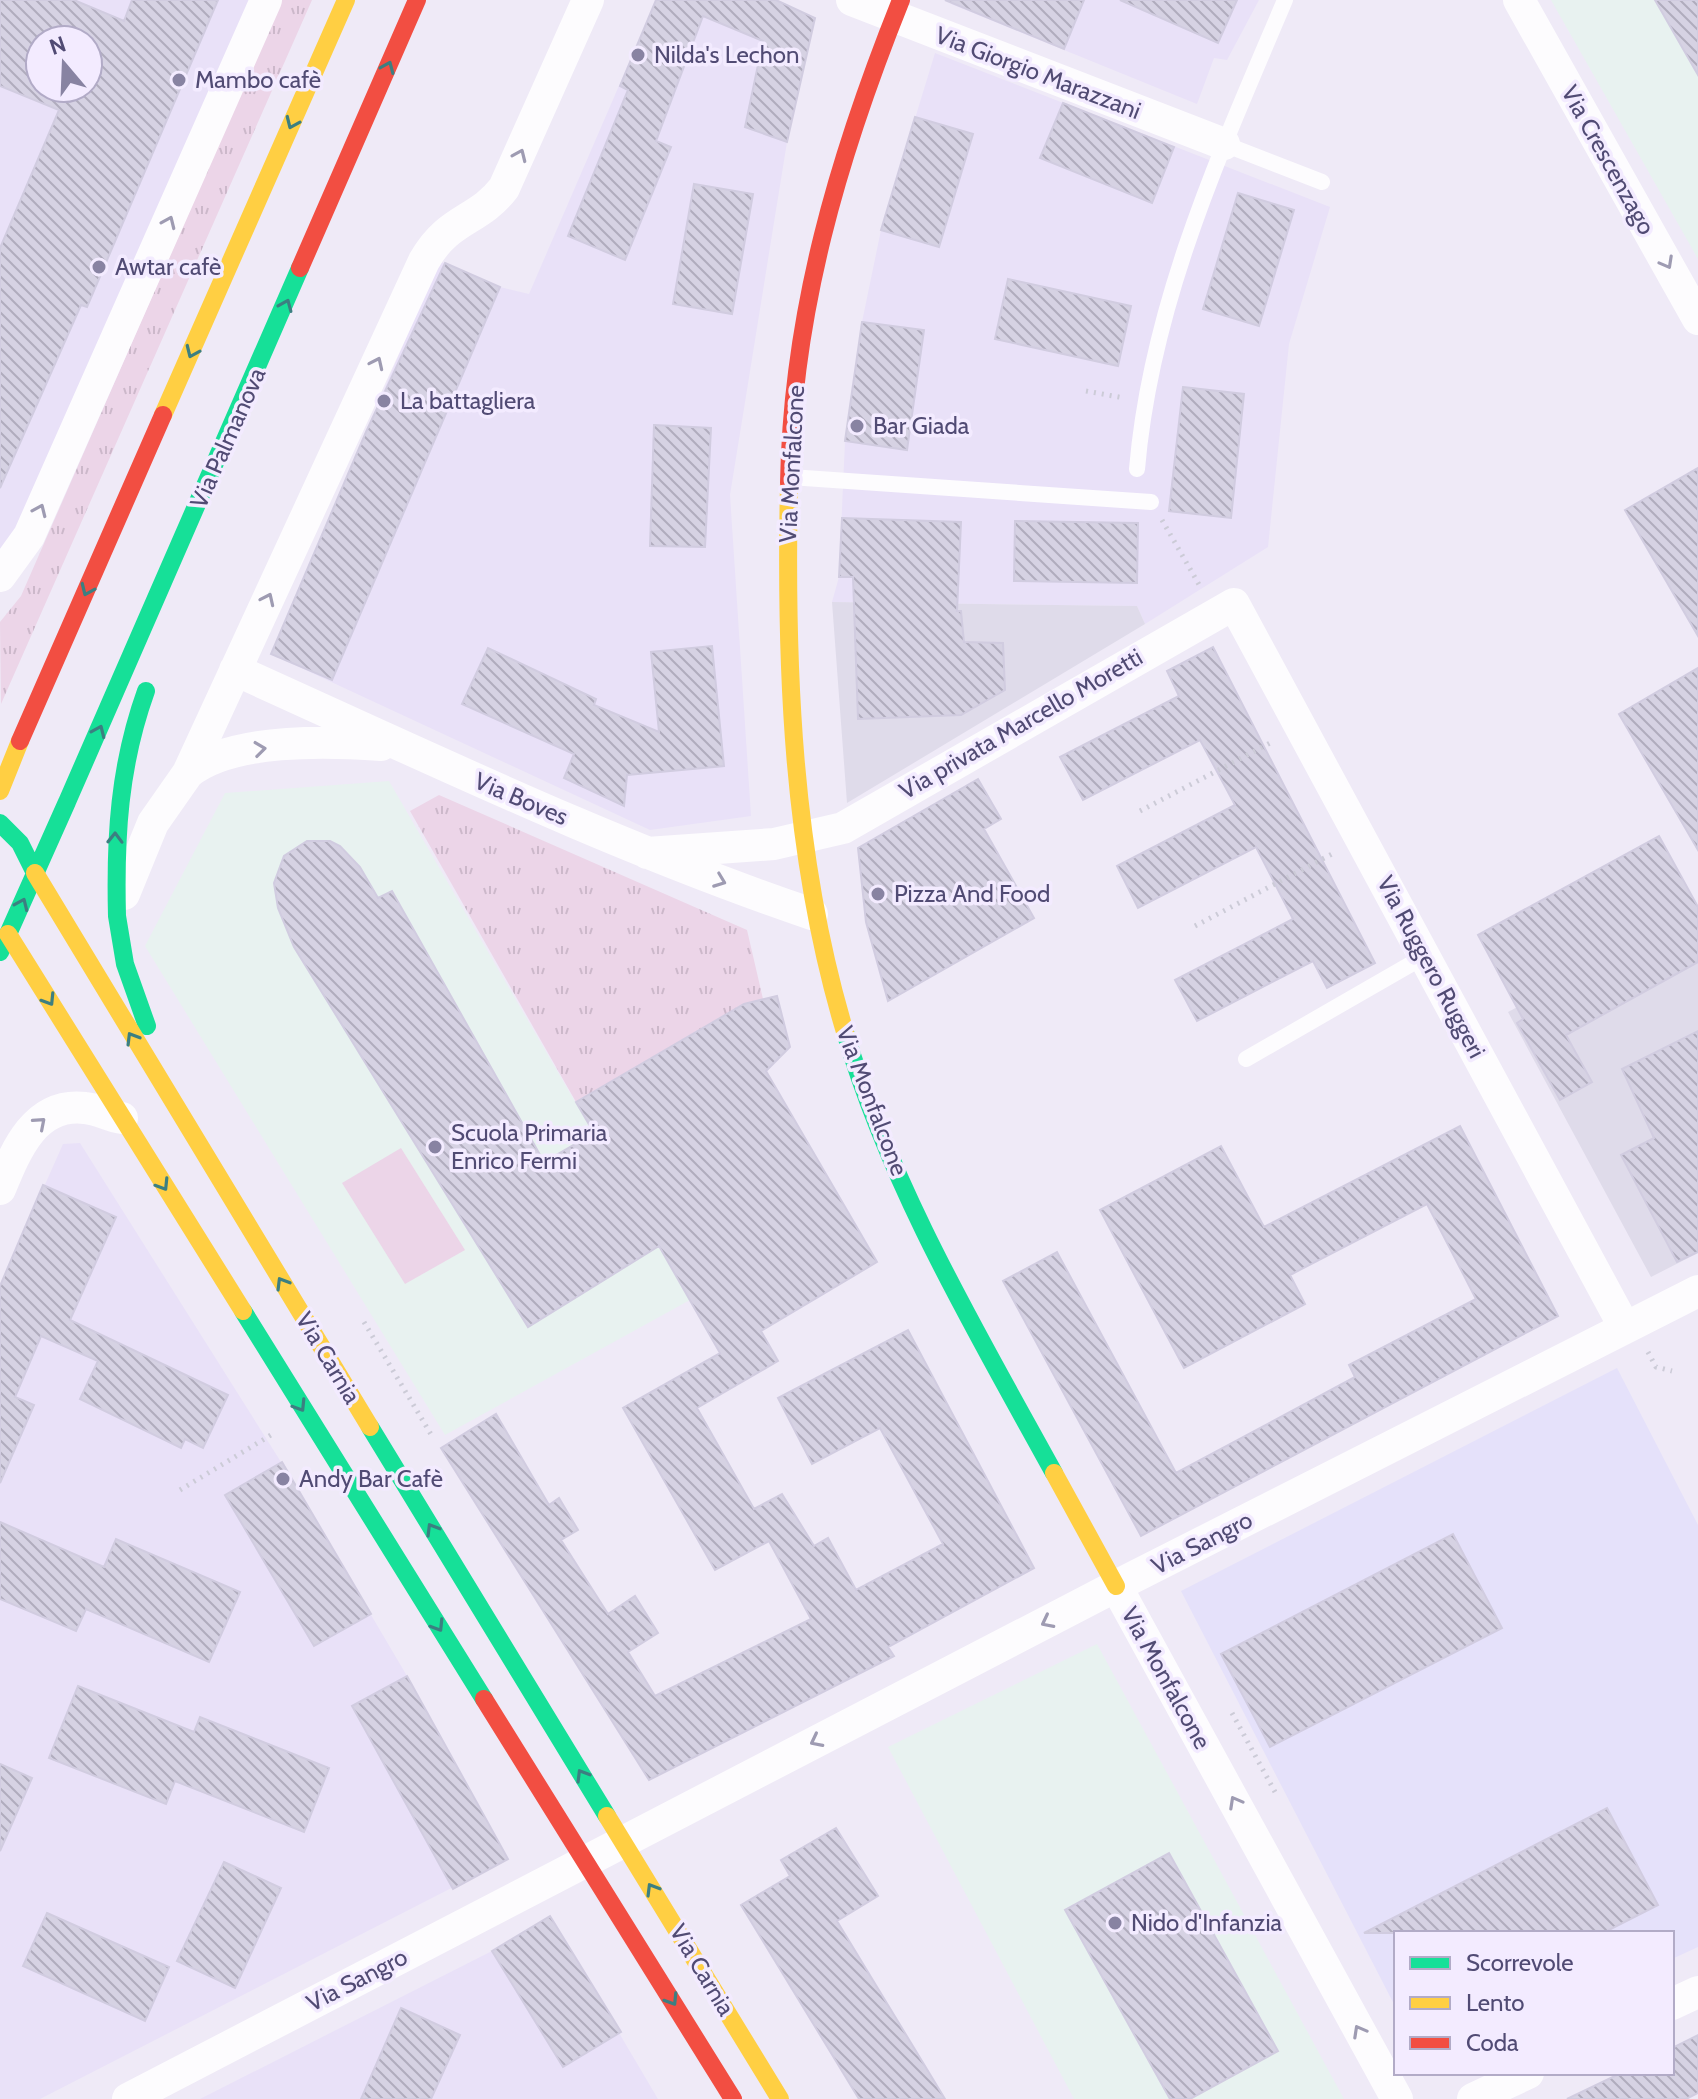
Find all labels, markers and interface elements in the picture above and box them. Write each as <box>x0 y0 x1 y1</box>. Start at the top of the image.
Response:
street label: Via Giorgio Marazzani <box>931 20 1145 125</box>
north arrow <box>24 24 104 104</box>
text: N <box>46 30 69 61</box>
place label: Nilda's Lechon <box>654 40 799 69</box>
marker: Nilda's Lechon <box>629 46 647 64</box>
one-way arrow <box>379 60 395 75</box>
place label: Mambo cafè <box>195 65 321 94</box>
marker: Mambo cafè <box>170 71 188 89</box>
street label: Via Crescenzago <box>1555 80 1661 239</box>
one-way arrow <box>286 114 302 129</box>
one-way arrow <box>510 149 526 163</box>
one-way arrow <box>159 215 175 230</box>
place label: Awtar cafè <box>115 252 221 281</box>
one-way arrow <box>1657 255 1672 270</box>
marker: Awtar cafè <box>90 258 108 276</box>
one-way arrow <box>276 299 292 314</box>
one-way arrow <box>185 343 201 358</box>
one-way arrow <box>367 357 383 371</box>
street label: Via Palmanova <box>184 363 272 512</box>
street label: Via Monfalcone <box>773 384 810 544</box>
place label: La battagliera <box>400 386 536 415</box>
marker: La battagliera <box>375 392 393 410</box>
place label: Bar Giada <box>873 411 970 440</box>
marker: Bar Giada <box>848 417 866 435</box>
one-way arrow <box>30 504 46 518</box>
one-way arrow <box>80 581 96 596</box>
one-way arrow <box>258 593 274 607</box>
street label: Via privata Marcello Moretti <box>894 642 1147 805</box>
one-way arrow <box>89 724 105 739</box>
one-way arrow <box>253 741 267 758</box>
street label: Via Boves <box>470 766 572 831</box>
one-way arrow <box>106 831 124 844</box>
street label: Via Ruggero Ruggeri <box>1371 871 1492 1063</box>
one-way arrow <box>712 872 726 888</box>
place label: Pizza And Food <box>894 879 1050 908</box>
marker: Pizza And Food <box>869 885 887 903</box>
one-way arrow <box>12 897 28 912</box>
one-way arrow <box>39 992 54 1006</box>
street label: Via Monfalcone <box>831 1022 914 1180</box>
one-way arrow <box>127 1032 142 1047</box>
one-way arrow <box>30 1118 45 1132</box>
place label: Scuola Primaria Enrico Fermi <box>451 1118 608 1175</box>
marker: Scuola Primaria Enrico Fermi <box>426 1138 444 1156</box>
one-way arrow <box>153 1176 169 1191</box>
one-way arrow <box>276 1277 292 1292</box>
street label: Via Carnia <box>290 1307 367 1409</box>
one-way arrow <box>290 1397 305 1412</box>
place label: Andy Bar Cafè <box>299 1464 443 1493</box>
marker: Andy Bar Cafè <box>274 1470 292 1488</box>
street label: Via Sangro <box>1147 1505 1257 1580</box>
one-way arrow <box>426 1523 442 1538</box>
street label: Via Monfalcone <box>1115 1602 1217 1754</box>
one-way arrow <box>1041 1613 1055 1628</box>
one-way arrow <box>428 1617 443 1632</box>
one-way arrow <box>809 1731 824 1747</box>
one-way arrow <box>577 1769 592 1784</box>
one-way arrow <box>1229 1796 1244 1811</box>
one-way arrow <box>646 1883 662 1898</box>
place label: Nido d'Infanzia <box>1131 1908 1282 1937</box>
marker: Nido d'Infanzia <box>1106 1914 1124 1932</box>
street label: Via Carnia <box>664 1919 741 2021</box>
legend <box>1394 1931 1674 2075</box>
street label: Via Sangro <box>302 1942 412 2017</box>
text: Scorrevole <box>1466 1948 1574 1977</box>
text: Lento <box>1466 1988 1525 2017</box>
one-way arrow <box>662 1991 678 2006</box>
one-way arrow <box>1354 2024 1369 2039</box>
text: Coda <box>1466 2028 1519 2057</box>

